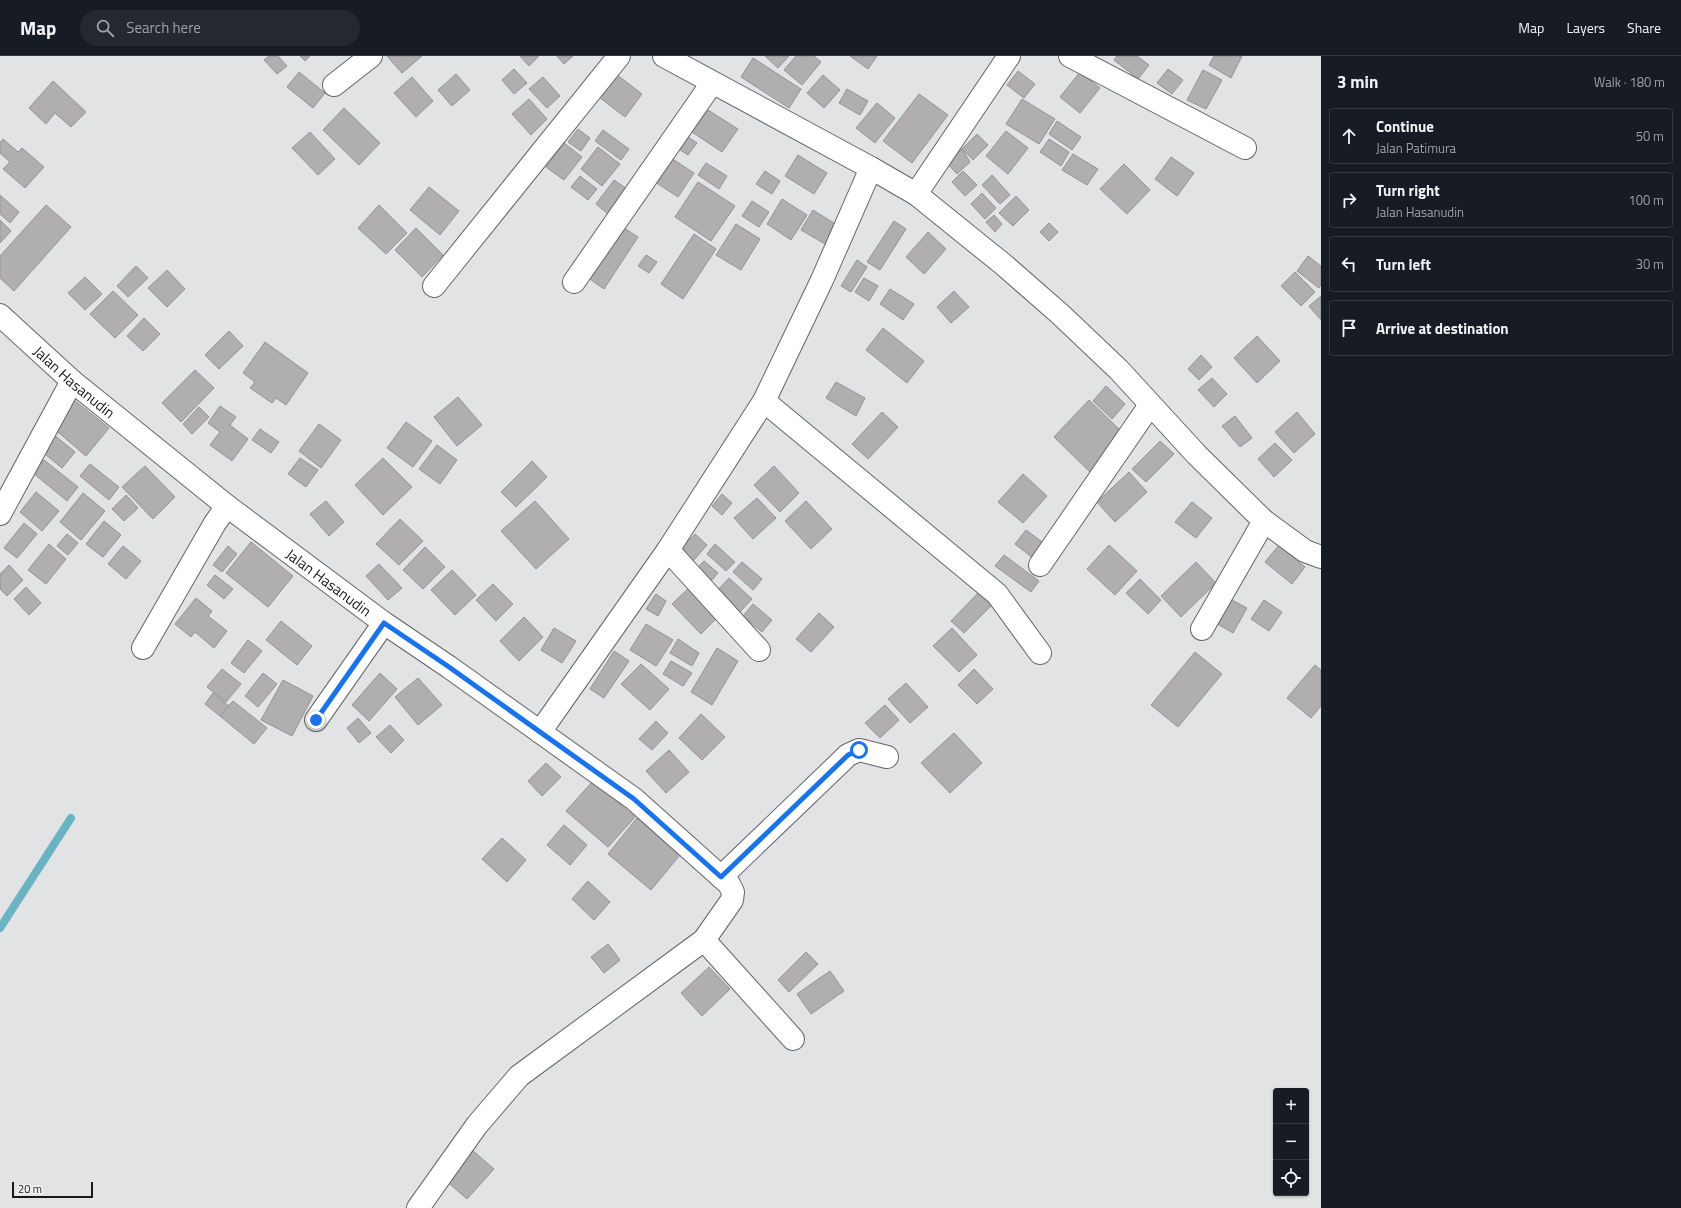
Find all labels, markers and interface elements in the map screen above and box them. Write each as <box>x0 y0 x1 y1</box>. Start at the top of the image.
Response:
search box <box>80 10 360 46</box>
text: Map <box>20 13 56 42</box>
text: Search here <box>126 16 201 39</box>
icon: search <box>94 17 116 39</box>
text: Map <box>1518 17 1544 38</box>
text: Layers <box>1566 17 1605 38</box>
text: Share <box>1627 17 1661 38</box>
text: 3 min <box>1337 69 1378 95</box>
text: Walk · 180 m <box>1594 72 1665 92</box>
text: Continue <box>1376 115 1434 138</box>
icon: ahead <box>1338 125 1360 147</box>
text: 50 m <box>1636 126 1664 146</box>
text: Jalan Patimura <box>1376 138 1456 158</box>
text: Turn right <box>1376 179 1440 202</box>
icon: right <box>1338 189 1360 211</box>
text: 100 m <box>1628 190 1664 210</box>
text: Jalan Hasanudin <box>1376 202 1464 222</box>
icon: left <box>1338 253 1360 275</box>
text: Turn left <box>1376 253 1431 276</box>
text: 30 m <box>1636 254 1664 274</box>
icon: arrive <box>1338 317 1360 339</box>
text: Arrive at destination <box>1376 317 1509 340</box>
street label: Jalan Hasanudin <box>28 340 121 423</box>
street label: Jalan Hasanudin <box>281 542 377 622</box>
route end <box>307 711 325 729</box>
route start <box>850 741 868 759</box>
map controls <box>1273 1088 1309 1196</box>
button: + <box>1273 1088 1309 1124</box>
button: − <box>1273 1124 1309 1160</box>
button: locate <box>1273 1160 1309 1196</box>
scale bar <box>12 1180 93 1199</box>
text: 20 m <box>18 1181 42 1197</box>

